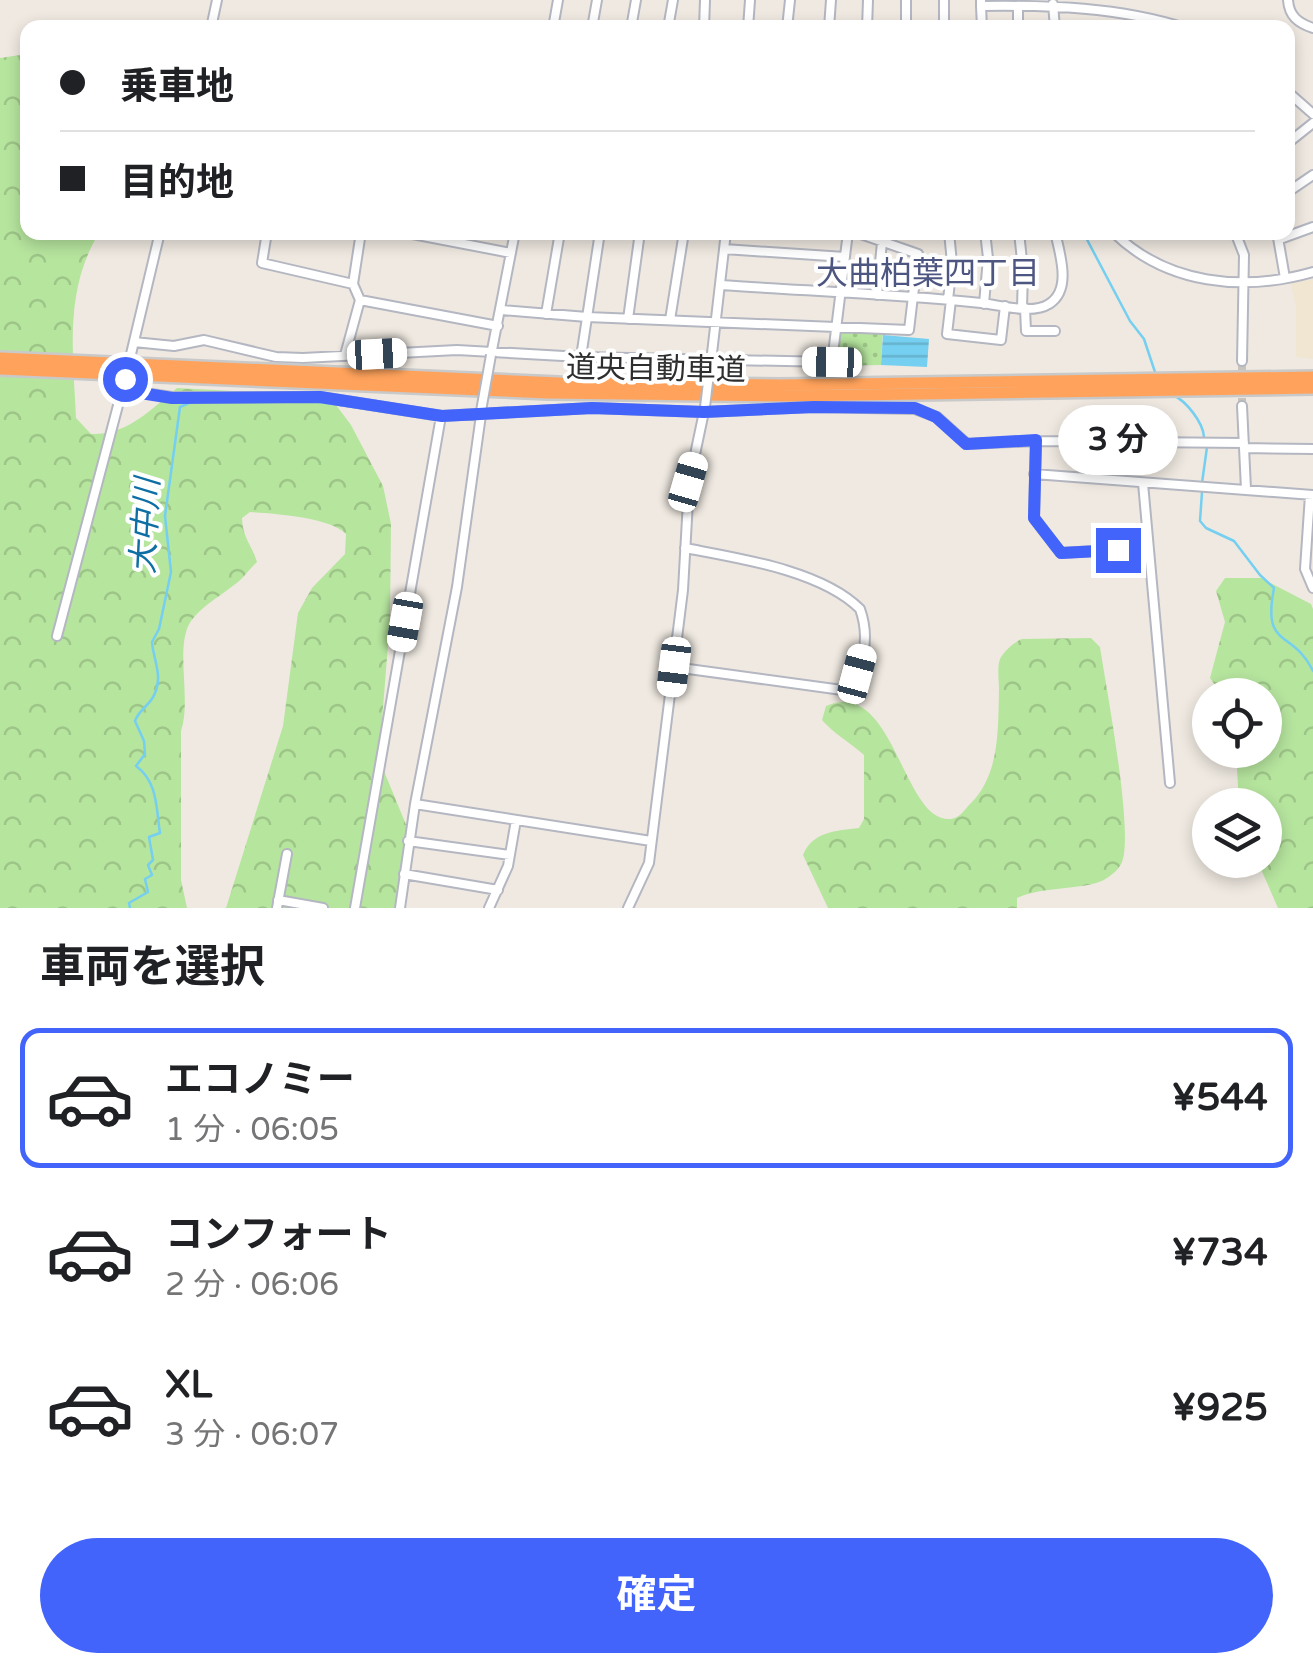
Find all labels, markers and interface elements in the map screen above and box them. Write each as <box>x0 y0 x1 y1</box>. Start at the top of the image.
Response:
text: 乗車地 <box>120 64 234 110</box>
text: 目的地 <box>120 160 234 206</box>
district label: 大曲柏葉四丁目 <box>816 255 1040 293</box>
car <box>346 337 408 371</box>
car <box>802 346 862 378</box>
street label: 道央自動車道 <box>566 349 746 389</box>
route start <box>103 357 148 402</box>
callout: 3 分 <box>1058 405 1178 475</box>
text: 3 分 <box>1088 421 1148 459</box>
car <box>665 449 711 515</box>
water label: 大中川 <box>125 474 168 575</box>
route end <box>1096 528 1141 573</box>
car <box>385 590 425 654</box>
car <box>655 635 693 699</box>
car <box>835 641 879 707</box>
map controls <box>1192 678 1282 878</box>
button: locate <box>1192 678 1282 768</box>
button: layers <box>1192 788 1282 878</box>
text: 車両を選択 <box>40 941 265 995</box>
icon: car <box>45 1053 135 1143</box>
text: エコノミー <box>165 1057 355 1103</box>
text: ¥544 <box>1171 1075 1268 1121</box>
text: 1 分 · 06:05 <box>165 1111 339 1149</box>
icon: car <box>45 1208 135 1298</box>
text: コンフォート <box>165 1212 392 1258</box>
text: ¥734 <box>1171 1230 1268 1276</box>
text: 2 分 · 06:06 <box>165 1266 339 1304</box>
text: XL <box>165 1362 212 1408</box>
icon: car <box>45 1363 135 1453</box>
text: ¥925 <box>1171 1385 1268 1431</box>
text: 3 分 · 06:07 <box>165 1416 339 1454</box>
button: 確定 <box>40 1538 1273 1653</box>

